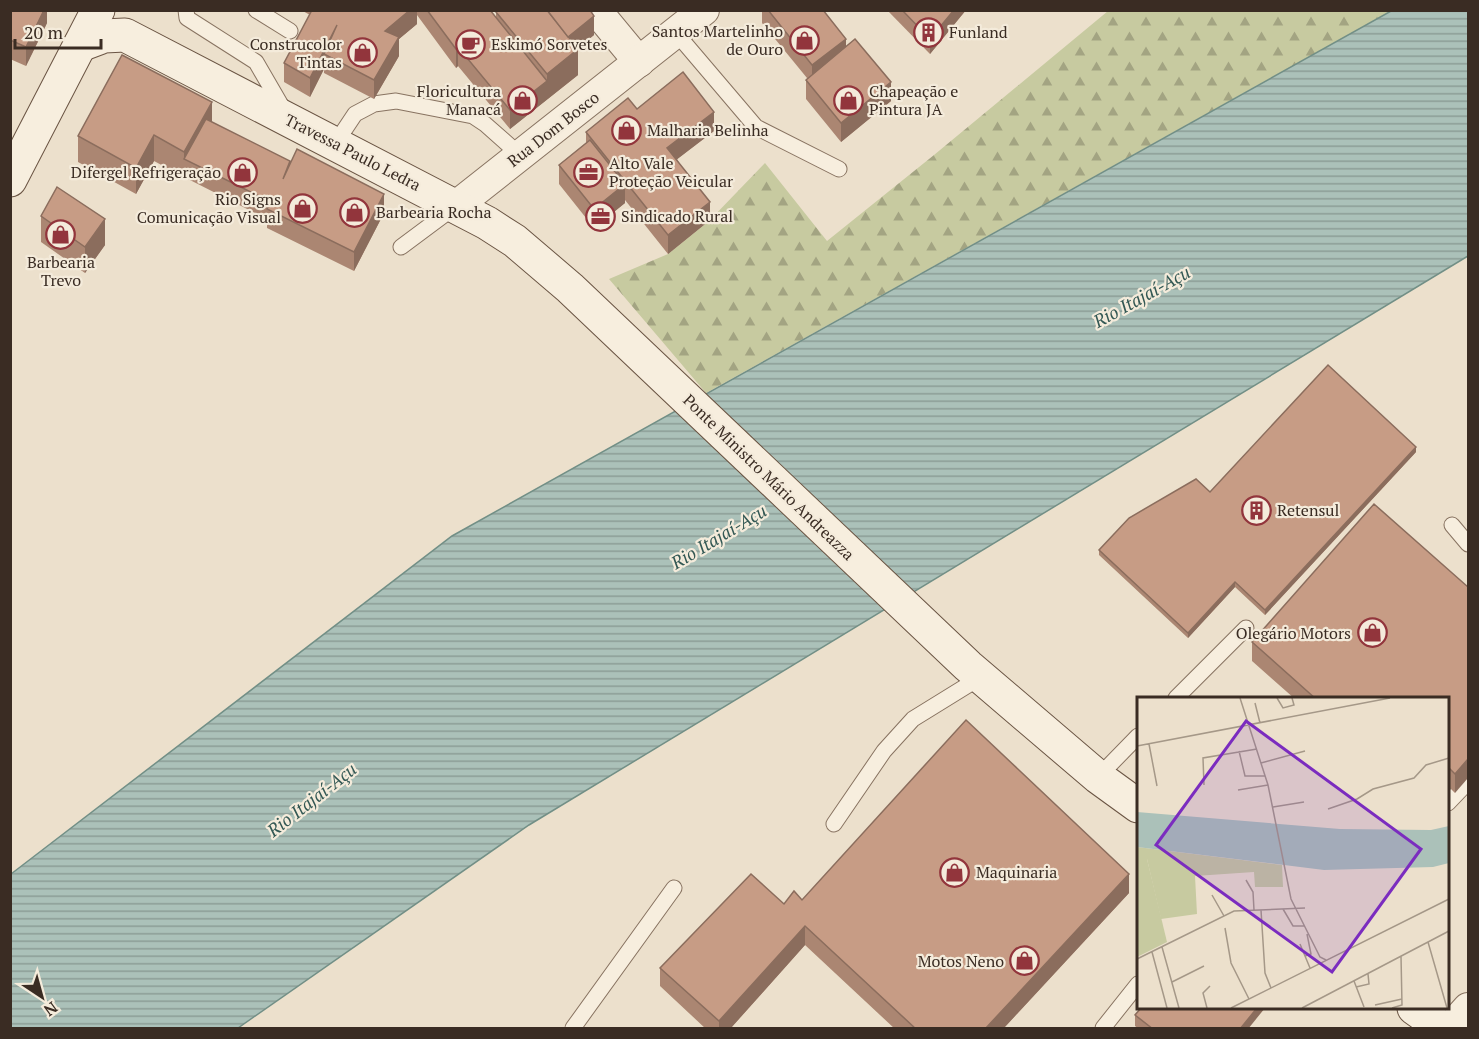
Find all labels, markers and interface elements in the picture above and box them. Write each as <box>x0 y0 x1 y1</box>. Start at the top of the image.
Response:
scale bar <box>15 12 100 50</box>
building icon: Funland <box>912 16 944 48</box>
text: 20 m <box>24 20 64 44</box>
place label: Santos Martelinho de Ouro <box>652 20 783 60</box>
place label: Funland <box>949 21 1008 43</box>
shop icon: Santos Martelinho de Ouro <box>788 24 820 56</box>
cafe icon: Eskimó Sorvetes <box>454 28 486 60</box>
place label: Construcolor Tintas <box>250 33 343 73</box>
place label: Eskimó Sorvetes <box>491 33 608 55</box>
shop icon: Construcolor Tintas <box>347 37 379 69</box>
place label: Floricultura Manacá <box>417 80 501 120</box>
place label: Chapeação e Pintura JA <box>869 80 958 120</box>
shop icon: Floricultura Manacá <box>506 84 538 116</box>
shop icon: Chapeação e Pintura JA <box>832 84 864 116</box>
street label: Rua Dom Bosco <box>503 86 604 172</box>
street label: Travessa Paulo Ledra <box>281 108 425 196</box>
shop icon: Malharia Belinha <box>610 114 642 146</box>
place label: Malharia Belinha <box>647 119 769 141</box>
place label: Alto Vale Proteção Veicular <box>609 152 734 192</box>
shop icon: Difergel Refrigeração <box>226 156 258 188</box>
office icon: Alto Vale Proteção Veicular <box>572 156 604 188</box>
place label: Difergel Refrigeração <box>71 161 221 183</box>
place label: Rio Signs Comunicação Visual <box>137 188 281 228</box>
shop icon: Rio Signs Comunicação Visual <box>286 192 318 224</box>
shop icon: Barbearia Rocha <box>339 196 371 228</box>
office icon: Sindicado Rural <box>584 200 616 232</box>
place label: Barbearia Rocha <box>376 201 492 223</box>
place label: Sindicado Rural <box>621 205 733 227</box>
shop icon: Barbearia Trevo <box>45 218 77 250</box>
place label: Barbearia Trevo <box>27 251 95 291</box>
water label: Rio Itajaí-Açu <box>1088 260 1194 333</box>
street label: Ponte Ministro Mário Andreazza <box>679 389 859 565</box>
building icon: Retensul <box>1240 494 1272 526</box>
water label: Rio Itajaí-Açu <box>665 498 771 575</box>
place label: Retensul <box>1277 499 1340 521</box>
shop icon: Olegário Motors <box>1356 617 1388 649</box>
place label: Olegário Motors <box>1236 622 1351 644</box>
inset map <box>1137 697 1449 1009</box>
water label: Rio Itajaí-Açu <box>261 757 361 842</box>
shop icon: Maquinaria <box>939 856 971 888</box>
place label: Maquinaria <box>976 861 1057 883</box>
shop icon: Motos Neno <box>1009 945 1041 977</box>
place label: Motos Neno <box>918 950 1004 972</box>
north arrow <box>12 967 72 1027</box>
text: N <box>39 997 62 1022</box>

